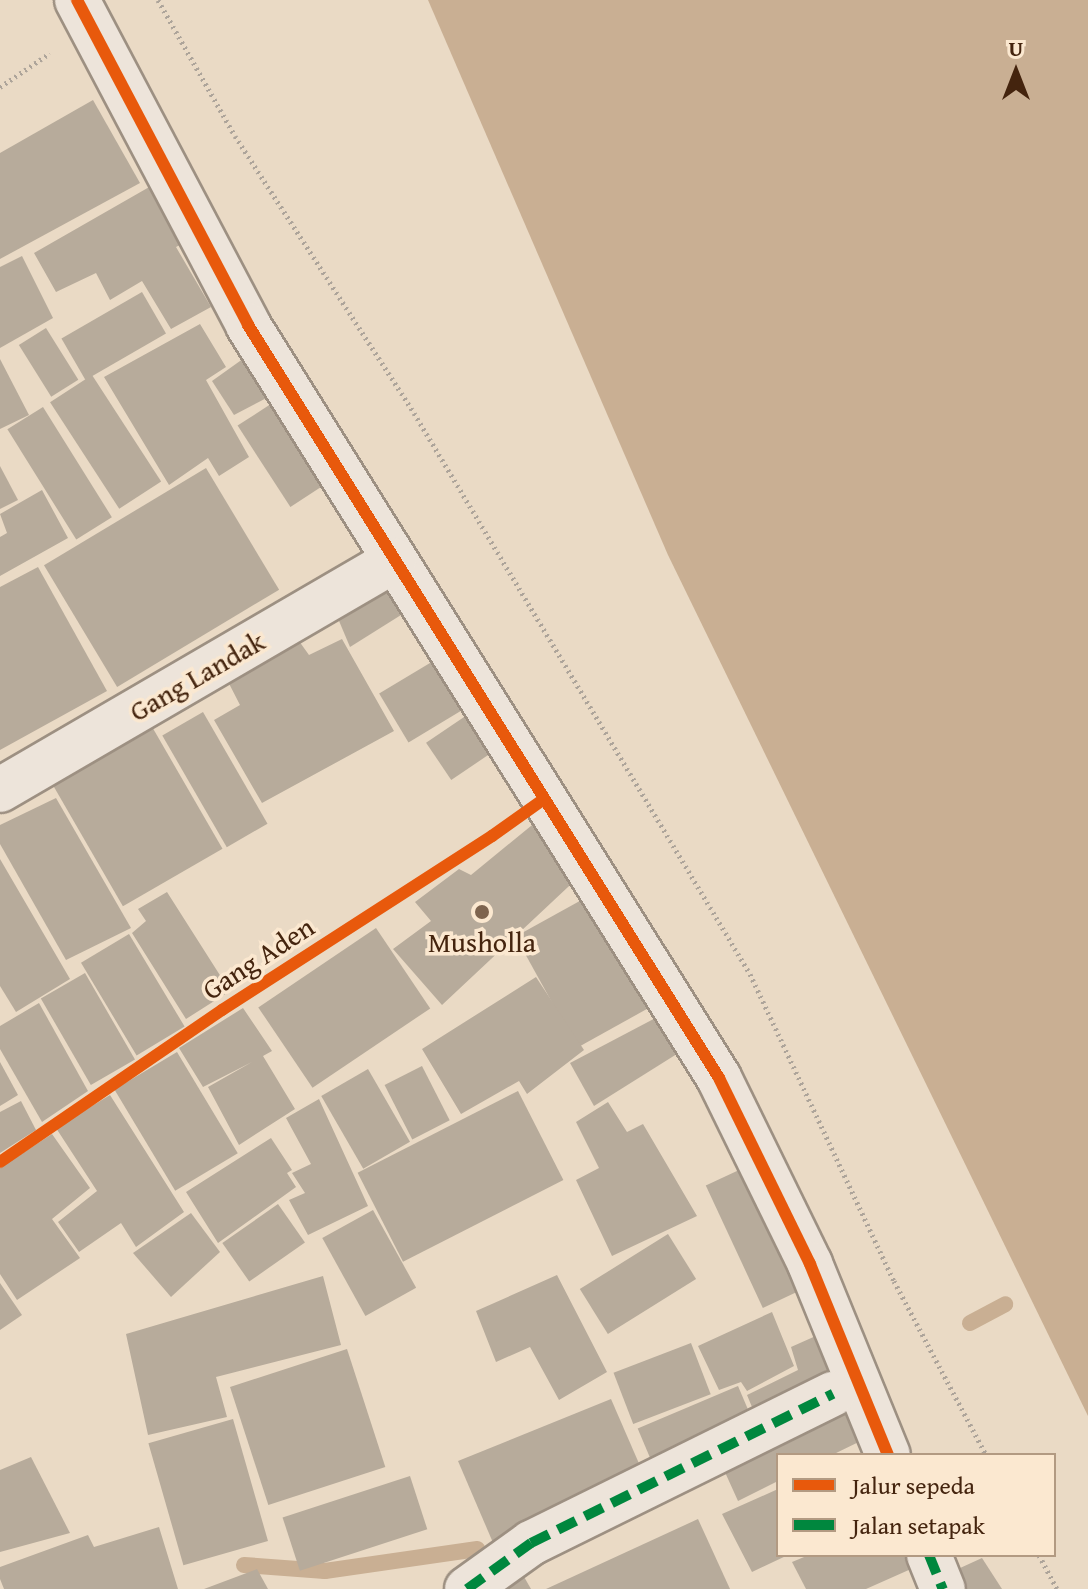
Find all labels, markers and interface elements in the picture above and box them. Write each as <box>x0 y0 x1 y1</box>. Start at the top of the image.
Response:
north arrow <box>976 32 1056 112</box>
text: U <box>1009 32 1023 64</box>
street label: Gang Landak <box>123 624 271 728</box>
marker: Musholla <box>473 903 491 921</box>
street label: Gang Aden <box>196 910 320 1006</box>
place label: Musholla <box>428 925 536 959</box>
legend <box>776 1453 1056 1557</box>
text: Jalur sepeda <box>852 1468 975 1503</box>
text: Jalan setapak <box>852 1508 985 1543</box>

